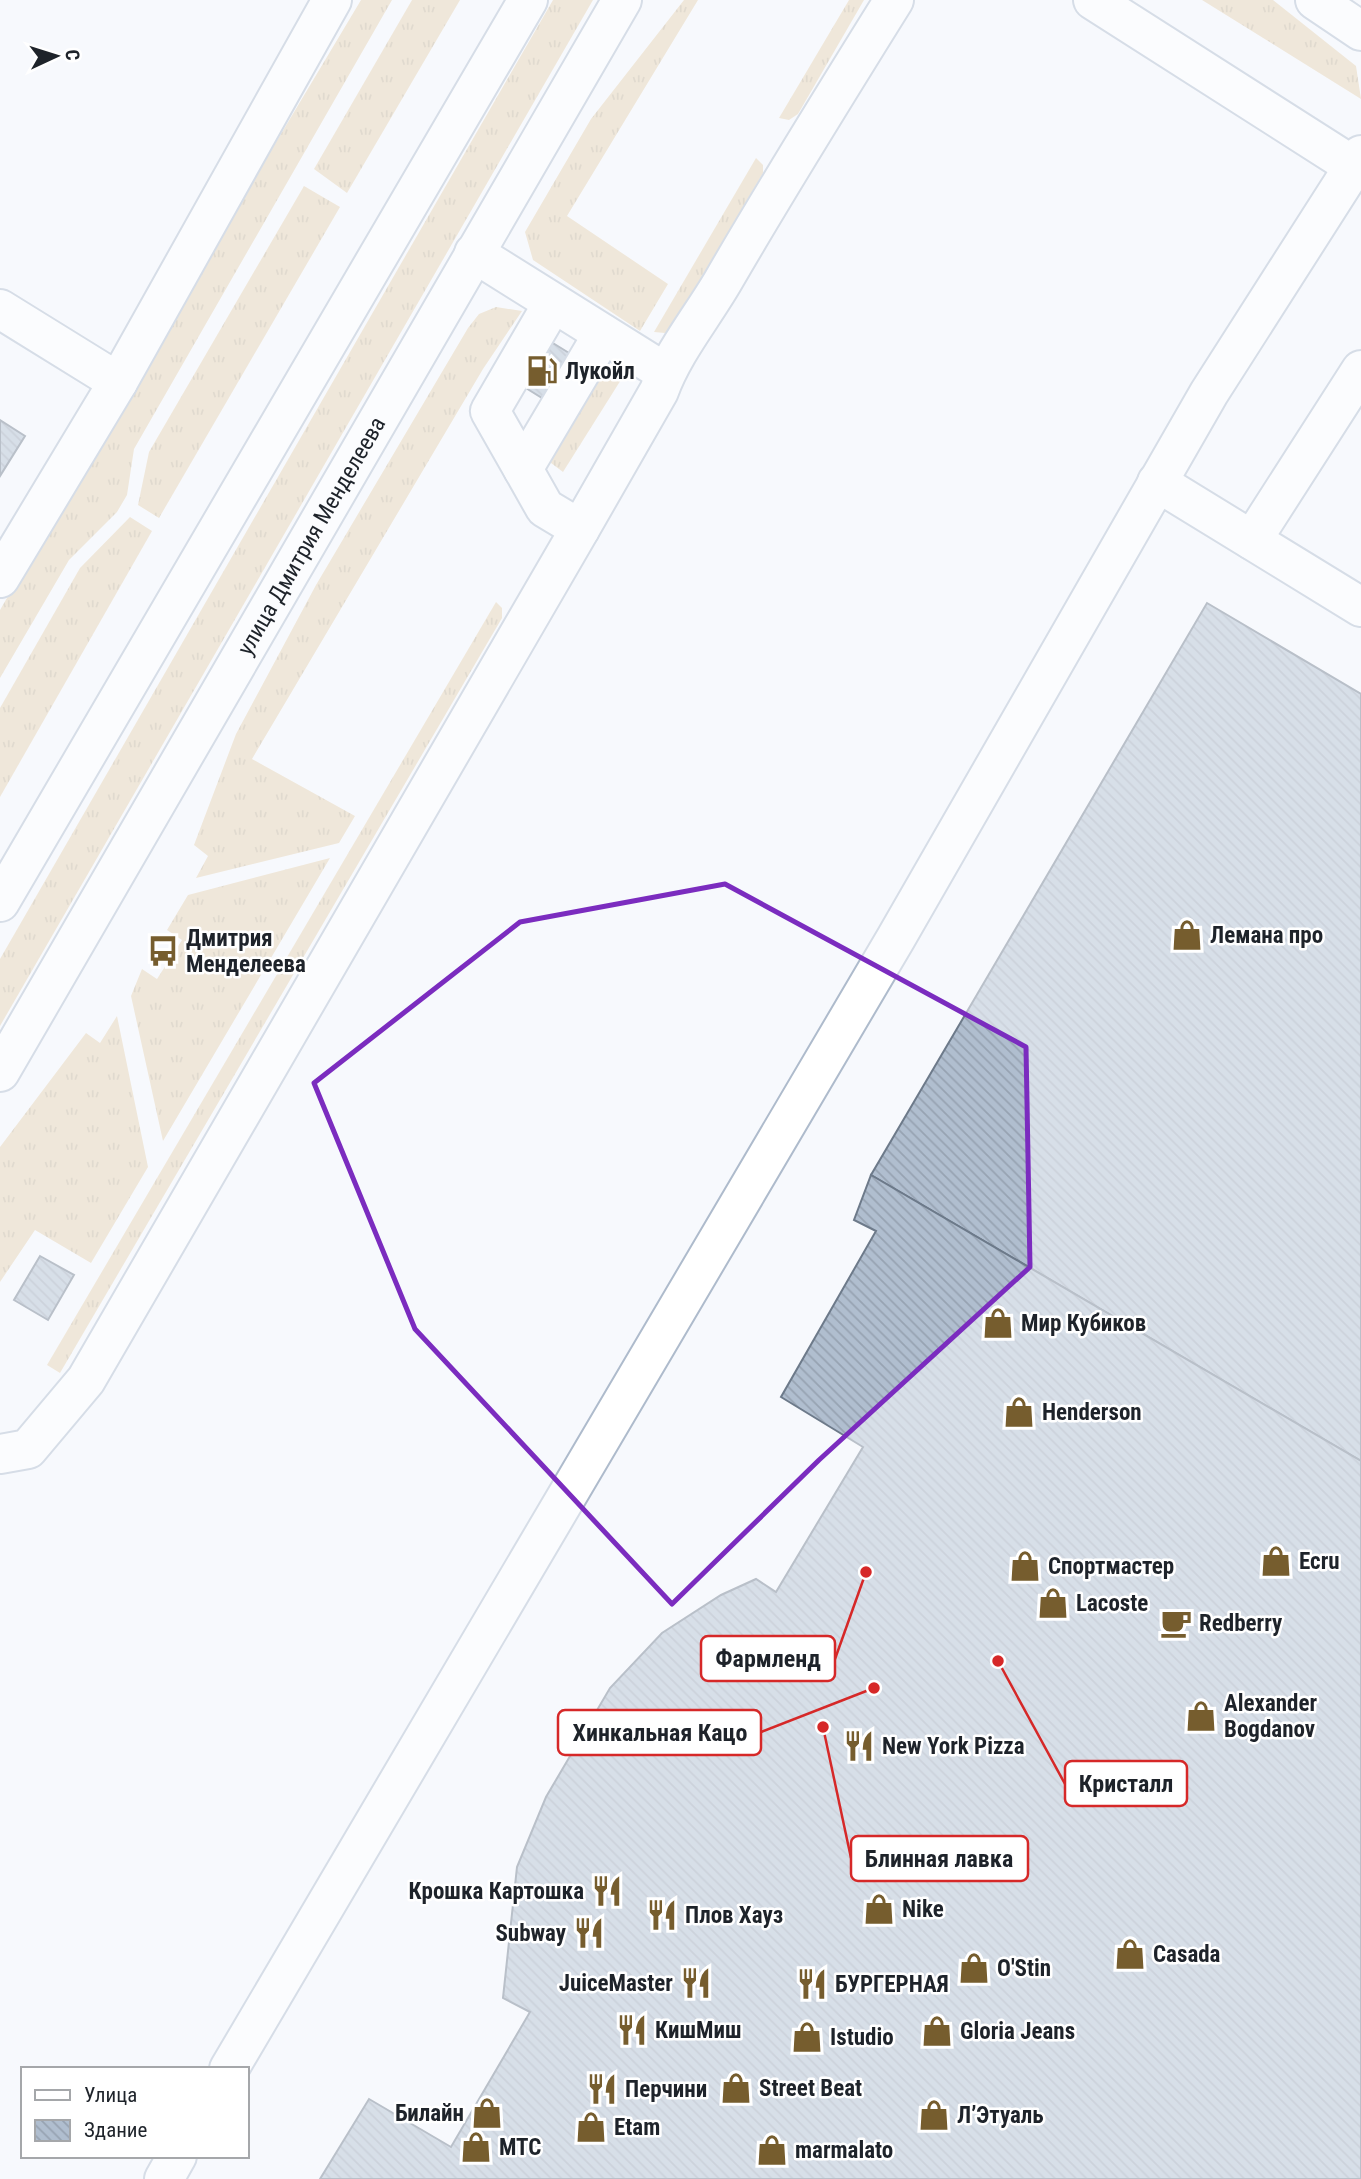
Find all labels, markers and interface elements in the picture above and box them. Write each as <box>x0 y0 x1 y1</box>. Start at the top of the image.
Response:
north arrow <box>21 21 91 91</box>
text: С <box>61 49 84 61</box>
fuel station icon: Лукойл <box>525 354 559 388</box>
place label: Лукойл <box>565 358 635 385</box>
street label: улица Дмитрия Менделеева <box>232 412 391 660</box>
shop icon: Лемана про <box>1170 918 1204 952</box>
place label: Лемана про <box>1210 922 1323 949</box>
place label: Дмитрия Менделеева <box>186 925 306 978</box>
bus stop icon: Дмитрия Менделеева <box>146 934 180 968</box>
shop icon: Мир Кубиков <box>981 1306 1015 1340</box>
place label: Мир Кубиков <box>1021 1310 1146 1337</box>
shop icon: Henderson <box>1002 1395 1036 1429</box>
place label: Henderson <box>1042 1399 1142 1426</box>
shop icon: Ecru <box>1259 1544 1293 1578</box>
place label: Ecru <box>1299 1548 1340 1575</box>
shop icon: Спортмастер <box>1008 1549 1042 1583</box>
place label: Спортмастер <box>1048 1553 1174 1580</box>
shop icon: Lacoste <box>1036 1586 1070 1620</box>
place label: Lacoste <box>1076 1590 1148 1617</box>
cafe icon: Redberry <box>1159 1606 1193 1640</box>
place label: Redberry <box>1199 1610 1283 1637</box>
callout: Фармленд <box>701 1636 835 1681</box>
text: Фармленд <box>715 1645 821 1673</box>
place label: Alexander Bogdanov <box>1224 1690 1317 1743</box>
shop icon: Alexander Bogdanov <box>1184 1699 1218 1733</box>
callout: Хинкальная Кацо <box>558 1710 761 1755</box>
text: Хинкальная Кацо <box>572 1719 748 1747</box>
restaurant icon: New York Pizza <box>842 1729 876 1763</box>
place label: New York Pizza <box>882 1733 1025 1760</box>
callout: Кристалл <box>1065 1761 1187 1806</box>
text: Кристалл <box>1079 1770 1173 1798</box>
callout: Блинная лавка <box>851 1836 1028 1881</box>
text: Блинная лавка <box>865 1845 1013 1873</box>
restaurant icon: Крошка Картошка <box>590 1874 624 1908</box>
place label: Крошка Картошка <box>409 1878 584 1905</box>
shop icon: Nike <box>862 1892 896 1926</box>
place label: Nike <box>902 1896 944 1923</box>
restaurant icon: Плов Хауз <box>645 1898 679 1932</box>
place label: Плов Хауз <box>685 1902 783 1929</box>
restaurant icon: Subway <box>572 1916 606 1950</box>
place label: Subway <box>495 1920 567 1947</box>
shop icon: Casada <box>1113 1937 1147 1971</box>
place label: Casada <box>1153 1941 1221 1968</box>
shop icon: O'Stin <box>957 1951 991 1985</box>
place label: O'Stin <box>997 1955 1051 1982</box>
restaurant icon: JuiceMaster <box>679 1966 713 2000</box>
restaurant icon: БУРГЕРНАЯ <box>795 1967 829 2001</box>
place label: JuiceMaster <box>559 1970 673 1997</box>
place label: БУРГЕРНАЯ <box>835 1971 949 1998</box>
restaurant icon: КишМиш <box>615 2013 649 2047</box>
shop icon: Gloria Jeans <box>920 2014 954 2048</box>
place label: КишМиш <box>655 2017 742 2044</box>
place label: Gloria Jeans <box>960 2018 1075 2045</box>
shop icon: Istudio <box>790 2020 824 2054</box>
place label: Istudio <box>830 2024 894 2051</box>
legend <box>21 2067 248 2158</box>
shop icon: Street Beat <box>719 2071 753 2105</box>
restaurant icon: Перчини <box>585 2072 619 2106</box>
place label: Street Beat <box>759 2075 862 2102</box>
place label: Перчини <box>625 2076 707 2103</box>
text: Улица <box>84 2083 137 2107</box>
shop icon: Билайн <box>470 2096 504 2130</box>
shop icon: Л’Этуаль <box>917 2098 951 2132</box>
place label: Билайн <box>395 2100 464 2127</box>
place label: Л’Этуаль <box>957 2102 1044 2129</box>
shop icon: Etam <box>574 2110 608 2144</box>
place label: Etam <box>614 2114 660 2141</box>
text: Здание <box>84 2118 148 2142</box>
shop icon: МТС <box>459 2130 493 2164</box>
shop icon: marmalato <box>755 2133 789 2167</box>
place label: МТС <box>499 2134 541 2161</box>
place label: marmalato <box>795 2137 893 2164</box>

